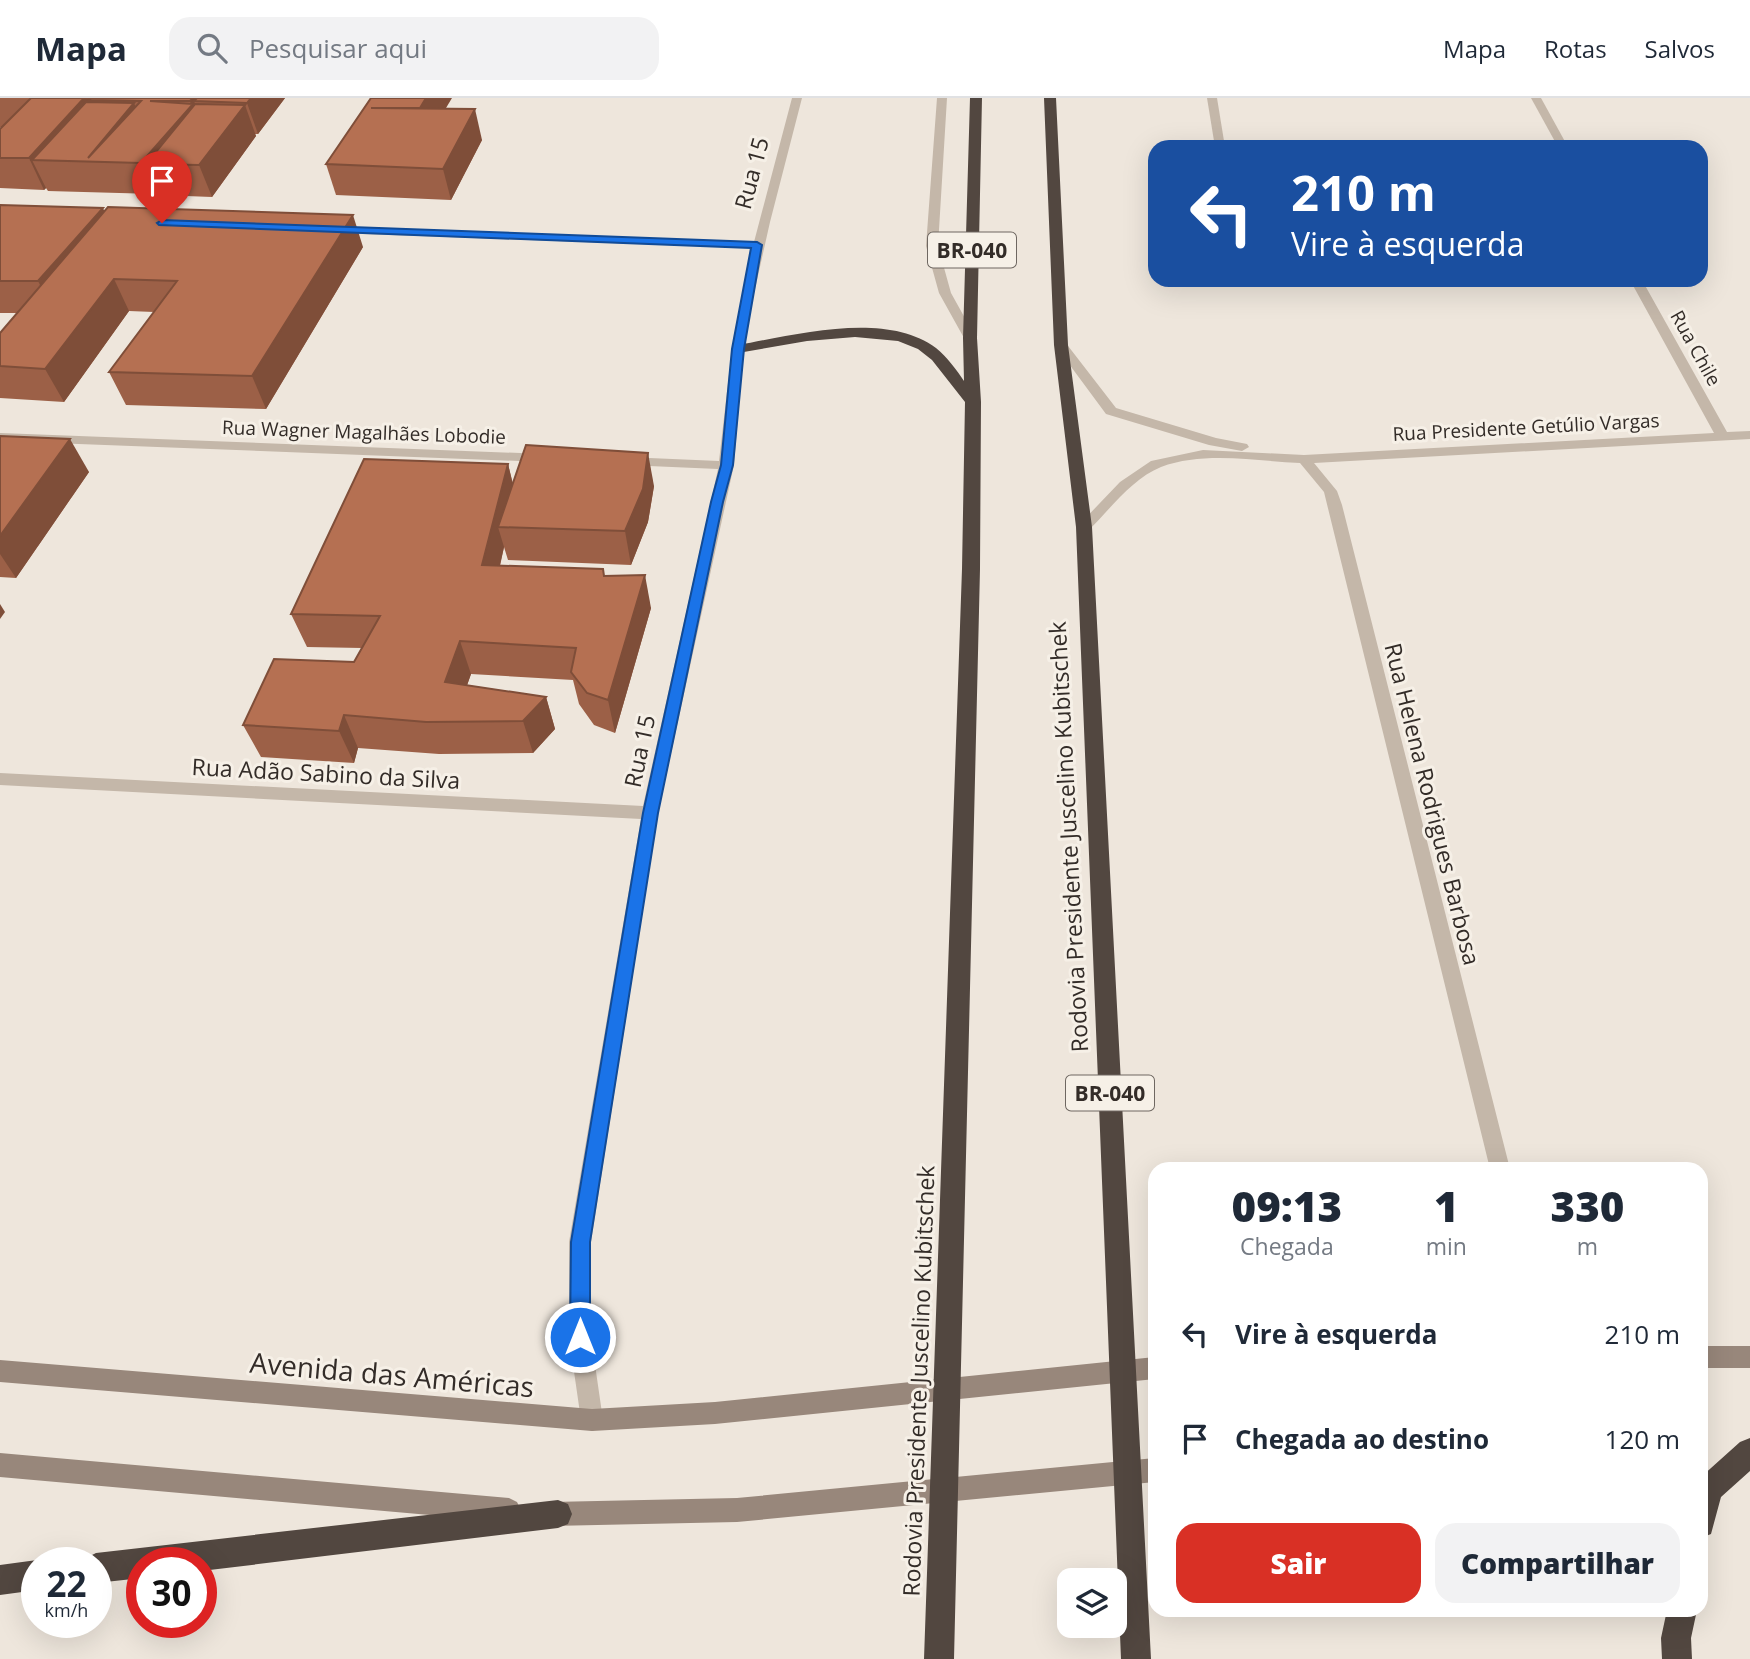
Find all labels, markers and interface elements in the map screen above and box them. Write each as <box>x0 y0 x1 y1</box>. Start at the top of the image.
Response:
search box <box>169 17 659 80</box>
text: Mapa <box>35 26 127 71</box>
icon: search <box>193 29 231 67</box>
text: Pesquisar aqui <box>249 30 427 66</box>
text: Mapa <box>1443 32 1506 65</box>
text: Rotas <box>1544 32 1607 65</box>
text: Salvos <box>1645 32 1715 65</box>
street label: Rua 15 <box>726 133 776 213</box>
pin <box>132 151 192 223</box>
text: 210 m <box>1291 159 1436 225</box>
icon: arrive <box>143 162 181 200</box>
icon: left <box>1176 168 1267 259</box>
text: Vire à esquerda <box>1291 222 1524 265</box>
road number: BR-040 <box>928 232 1016 268</box>
street label: Rua Chile <box>1665 306 1727 390</box>
street label: Rua Presidente Getúlio Vargas <box>1392 407 1660 447</box>
street label: Rua Wagner Magalhães Lobodie <box>222 414 506 450</box>
street label: Rodovia Presidente Juscelino Kubitschek <box>1041 621 1095 1053</box>
street label: Rua Helena Rodrigues Barbosa <box>1377 640 1489 968</box>
street label: Rua 15 <box>616 712 662 790</box>
street label: Rua Adão Sabino da Silva <box>191 750 461 796</box>
road number: BR-040 <box>1066 1076 1154 1110</box>
street label: Rodovia Presidente Juscelino Kubitschek <box>894 1165 942 1597</box>
text: 09:13 <box>1232 1177 1342 1234</box>
text: 1 <box>1434 1177 1459 1234</box>
text: 330 <box>1551 1177 1624 1234</box>
text: Chegada <box>1240 1230 1334 1262</box>
text: min <box>1426 1230 1467 1262</box>
text: m <box>1577 1230 1598 1262</box>
position arrow <box>543 1300 617 1374</box>
icon: left <box>1176 1315 1214 1353</box>
text: Vire à esquerda <box>1235 1316 1437 1352</box>
text: 210 m <box>1605 1316 1680 1352</box>
street label: Avenida das Américas <box>248 1343 536 1405</box>
icon: arrive <box>1176 1420 1214 1458</box>
text: Chegada ao destino <box>1235 1421 1489 1457</box>
text: 120 m <box>1605 1421 1680 1457</box>
button: Sair <box>1176 1523 1421 1603</box>
button: Compartilhar <box>1435 1523 1680 1603</box>
speed limit sign: 30 <box>126 1547 217 1638</box>
text: 22 <box>46 1560 87 1607</box>
map controls <box>1057 1568 1127 1638</box>
button: layers <box>1057 1568 1127 1638</box>
text: km/h <box>45 1598 88 1622</box>

